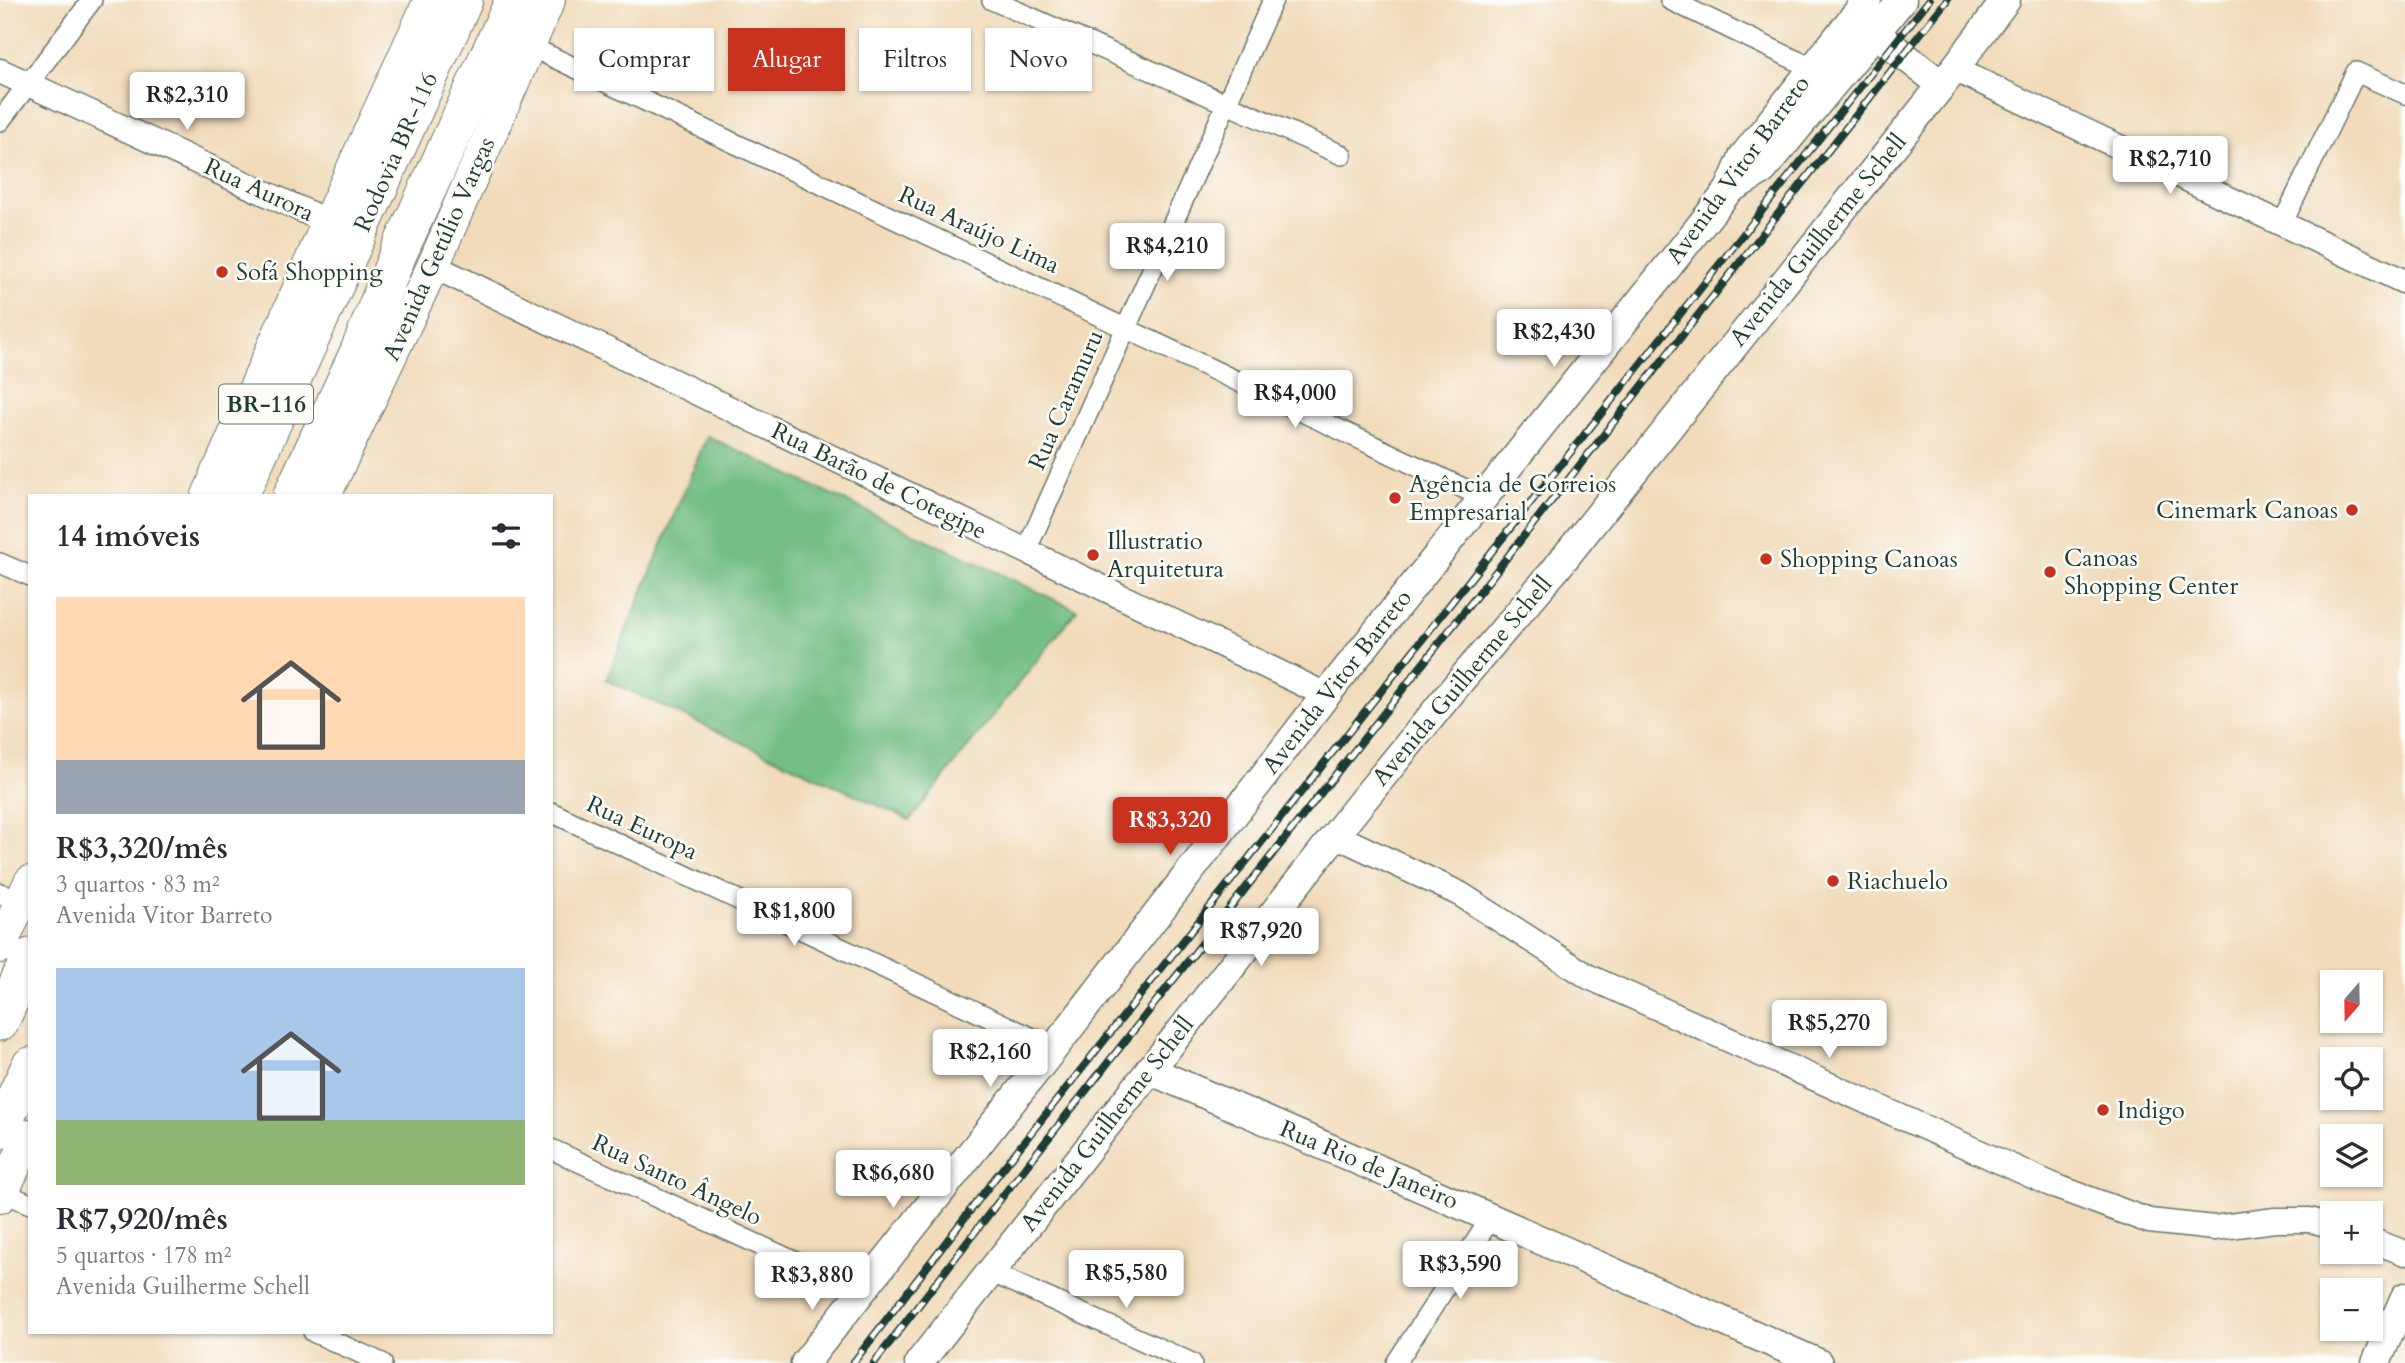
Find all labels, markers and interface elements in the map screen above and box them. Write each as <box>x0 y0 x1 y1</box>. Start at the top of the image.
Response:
chip: Comprar <box>574 28 714 91</box>
chip: Alugar <box>728 28 845 91</box>
chip: Filtros <box>859 28 971 91</box>
chip: Novo <box>985 28 1092 91</box>
street label: Rodovia BR-116 <box>346 67 446 237</box>
street label: Avenida Vitor Barreto <box>1658 69 1818 271</box>
pin: R$2,310 <box>122 72 252 132</box>
text: R$2,310 <box>146 79 228 110</box>
street label: Avenida Guilherme Schell <box>1722 127 1914 353</box>
street label: Avenida Getúlio Vargas <box>375 132 503 366</box>
pin: R$2,710 <box>2105 136 2235 196</box>
text: R$2,710 <box>2129 143 2211 174</box>
street label: Rua Aurora <box>199 150 320 230</box>
street label: Rua Araújo Lima <box>893 178 1065 282</box>
pin: R$4,210 <box>1102 224 1232 283</box>
text: R$4,210 <box>1126 230 1208 261</box>
place label: Sofá Shopping <box>236 256 383 289</box>
marker: Sofá Shopping <box>214 264 230 280</box>
pin: R$2,430 <box>1489 310 1619 369</box>
text: R$2,430 <box>1513 316 1595 347</box>
street label: Rua Caramuru <box>1020 325 1112 475</box>
pin: R$4,000 <box>1230 370 1360 430</box>
text: R$4,000 <box>1254 377 1336 408</box>
road number: BR-116 <box>219 384 313 424</box>
street label: Rua Barão de Cotegipe <box>766 415 992 547</box>
place label: Agência de Correios Empresarial <box>1409 468 1616 529</box>
marker: Agência de Correios Empresarial <box>1387 490 1403 506</box>
place label: Cinemark Canoas <box>2156 494 2338 527</box>
marker: Cinemark Canoas <box>2344 502 2360 518</box>
text: 14 imóveis <box>56 516 200 557</box>
icon: filters <box>487 517 525 555</box>
place label: Illustratio Arquitetura <box>1107 525 1225 586</box>
place label: Canoas Shopping Center <box>2064 542 2238 603</box>
place label: Shopping Canoas <box>1780 543 1958 576</box>
marker: Illustratio Arquitetura <box>1085 547 1101 563</box>
marker: Shopping Canoas <box>1758 551 1774 567</box>
marker: Canoas Shopping Center <box>2042 564 2058 580</box>
street label: Avenida Guilherme Schell <box>1364 569 1560 793</box>
street label: Avenida Vitor Barreto <box>1254 583 1420 781</box>
icon: home <box>228 642 354 768</box>
street label: Rua Europa <box>581 788 704 868</box>
pin: R$3,320 <box>1105 798 1235 857</box>
text: R$3,320 <box>1129 804 1211 835</box>
text: R$3,320/mês <box>56 828 228 869</box>
place label: Riachuelo <box>1847 865 1948 898</box>
text: 3 quartos · 83 m² <box>56 869 220 900</box>
marker: Riachuelo <box>1825 873 1841 889</box>
pin: R$1,800 <box>729 888 859 948</box>
text: R$1,800 <box>753 895 835 926</box>
text: Avenida Vitor Barreto <box>56 900 272 931</box>
pin: R$7,920 <box>1196 908 1326 968</box>
text: R$7,920 <box>1220 915 1302 946</box>
north arrow <box>2320 970 2384 1032</box>
map controls <box>2320 970 2383 1341</box>
pin: R$5,270 <box>1764 1000 1894 1060</box>
text: R$5,270 <box>1788 1007 1870 1038</box>
street label: Avenida Guilherme Schell <box>1012 1009 1202 1239</box>
icon: home <box>228 1013 354 1139</box>
pin: R$2,160 <box>925 1030 1055 1089</box>
text: R$2,160 <box>949 1036 1031 1067</box>
button: locate <box>2320 1047 2383 1110</box>
place label: Indigo <box>2117 1094 2185 1127</box>
marker: Indigo <box>2095 1102 2111 1118</box>
street label: Rua Rio de Janeiro <box>1275 1112 1463 1218</box>
button: layers <box>2320 1124 2383 1187</box>
street label: Rua Santo Ângelo <box>587 1126 767 1234</box>
pin: R$6,680 <box>828 1150 958 1210</box>
text: R$6,680 <box>852 1157 934 1188</box>
text: R$7,920/mês <box>56 1199 228 1240</box>
button: + <box>2320 1201 2383 1264</box>
text: 5 quartos · 178 m² <box>56 1240 231 1271</box>
pin: R$3,590 <box>1395 1242 1525 1301</box>
text: R$3,590 <box>1419 1248 1501 1279</box>
pin: R$5,580 <box>1061 1250 1191 1310</box>
pin: R$3,880 <box>747 1252 877 1312</box>
text: R$5,580 <box>1085 1257 1167 1288</box>
text: R$3,880 <box>771 1259 853 1290</box>
text: Avenida Guilherme Schell <box>56 1271 310 1302</box>
button: − <box>2320 1278 2383 1341</box>

